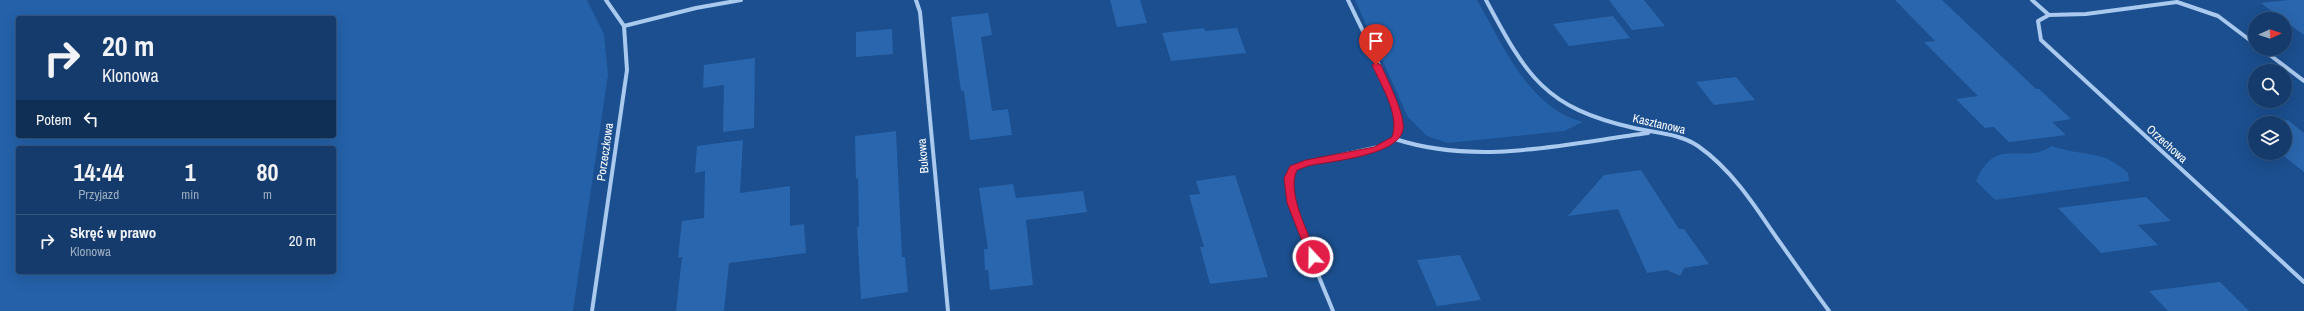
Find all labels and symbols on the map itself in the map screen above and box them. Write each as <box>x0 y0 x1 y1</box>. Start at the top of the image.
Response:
north arrow <box>2248 12 2292 56</box>
pin <box>1359 24 1393 65</box>
street label: Kasztanowa <box>1631 110 1687 138</box>
street label: Porzeczkowa <box>593 121 617 182</box>
street label: Orzechowa <box>2143 121 2191 167</box>
street label: Bukowa <box>913 137 932 174</box>
position arrow <box>1292 236 1334 278</box>

